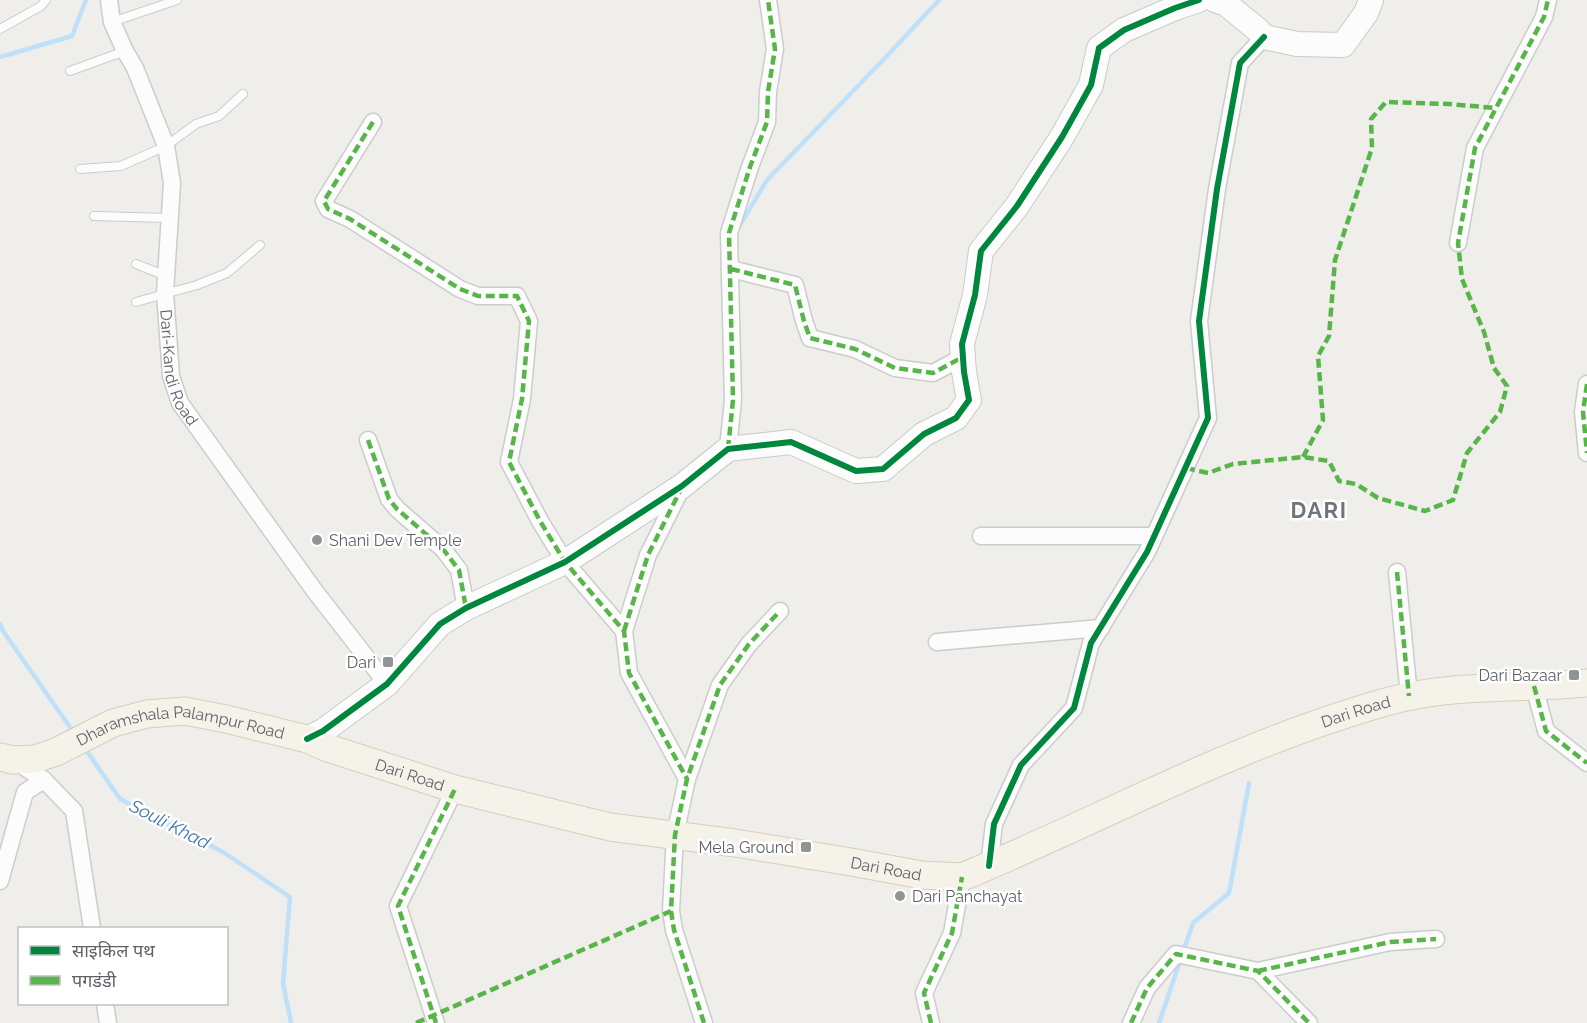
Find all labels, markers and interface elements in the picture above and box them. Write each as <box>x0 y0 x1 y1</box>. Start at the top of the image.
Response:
street label: Dari-Kandi Road <box>157 309 202 429</box>
district label: DARI <box>1291 497 1347 523</box>
place label: Shani Dev Temple <box>329 531 462 550</box>
marker: Shani Dev Temple <box>310 533 324 547</box>
place label: Dari <box>347 653 376 672</box>
marker: Dari <box>381 655 395 669</box>
place label: Dari Bazaar <box>1478 666 1562 685</box>
marker: Dari Bazaar <box>1567 668 1581 682</box>
street label: Dari Road <box>1319 692 1392 731</box>
street label: Dharamshala Palampur Road <box>73 701 287 750</box>
street label: Dari Road <box>373 754 447 795</box>
water label: Souli Khad <box>126 794 215 854</box>
place label: Mela Ground <box>698 838 794 857</box>
marker: Mela Ground <box>799 840 813 854</box>
street label: Dari Road <box>849 853 923 884</box>
place label: Dari Panchayat <box>912 887 1023 906</box>
marker: Dari Panchayat <box>893 889 907 903</box>
legend <box>18 927 228 1005</box>
text: साइकिल पथ <box>72 940 155 961</box>
text: पगडंडी <box>72 970 117 991</box>

